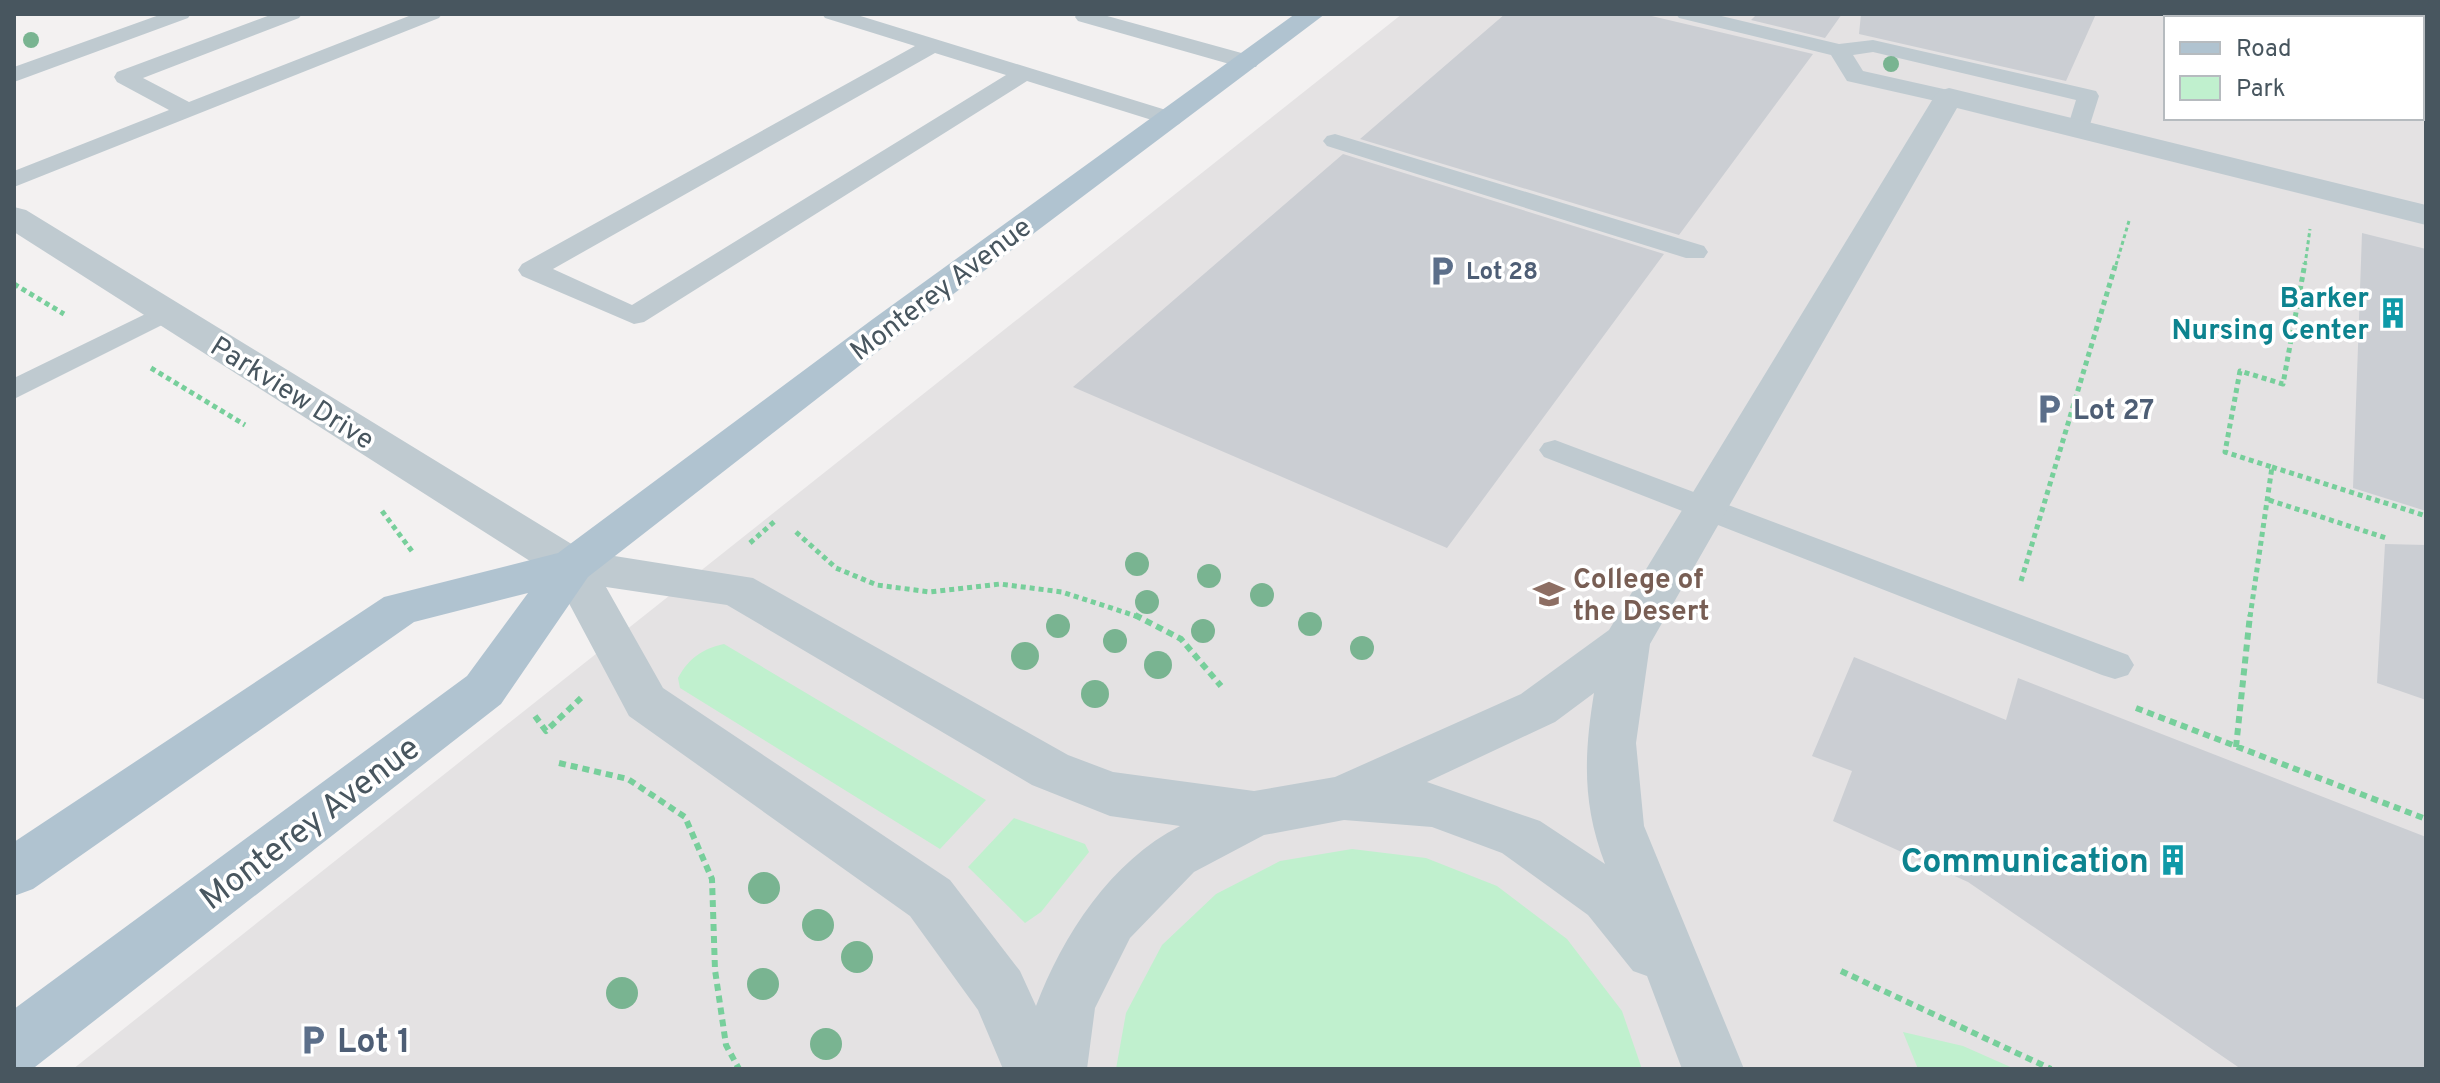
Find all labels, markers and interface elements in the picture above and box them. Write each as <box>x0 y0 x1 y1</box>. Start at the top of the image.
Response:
legend <box>2164 16 2424 120</box>
text: Road <box>2236 35 2292 65</box>
text: Park <box>2236 75 2286 105</box>
street label: Monterey Avenue <box>844 211 1040 370</box>
parking icon: Lot 28 <box>1425 254 1459 288</box>
place label: Lot 28 <box>1466 258 1538 288</box>
place label: Barker Nursing Center <box>2171 282 2369 350</box>
building icon: Barker Nursing Center <box>2376 296 2410 330</box>
street label: Parkview Drive <box>203 330 380 459</box>
parking icon: Lot 27 <box>2032 392 2066 426</box>
place label: Lot 27 <box>2073 394 2154 430</box>
place label: College of the Desert <box>1573 563 1710 631</box>
school or university icon: College of the Desert <box>1532 577 1566 611</box>
street label: Monterey Avenue <box>193 728 430 921</box>
place label: Communication <box>1901 842 2149 885</box>
building icon: Communication <box>2156 843 2190 877</box>
place label: Lot 1 <box>337 1022 411 1065</box>
parking icon: Lot 1 <box>296 1023 330 1057</box>

